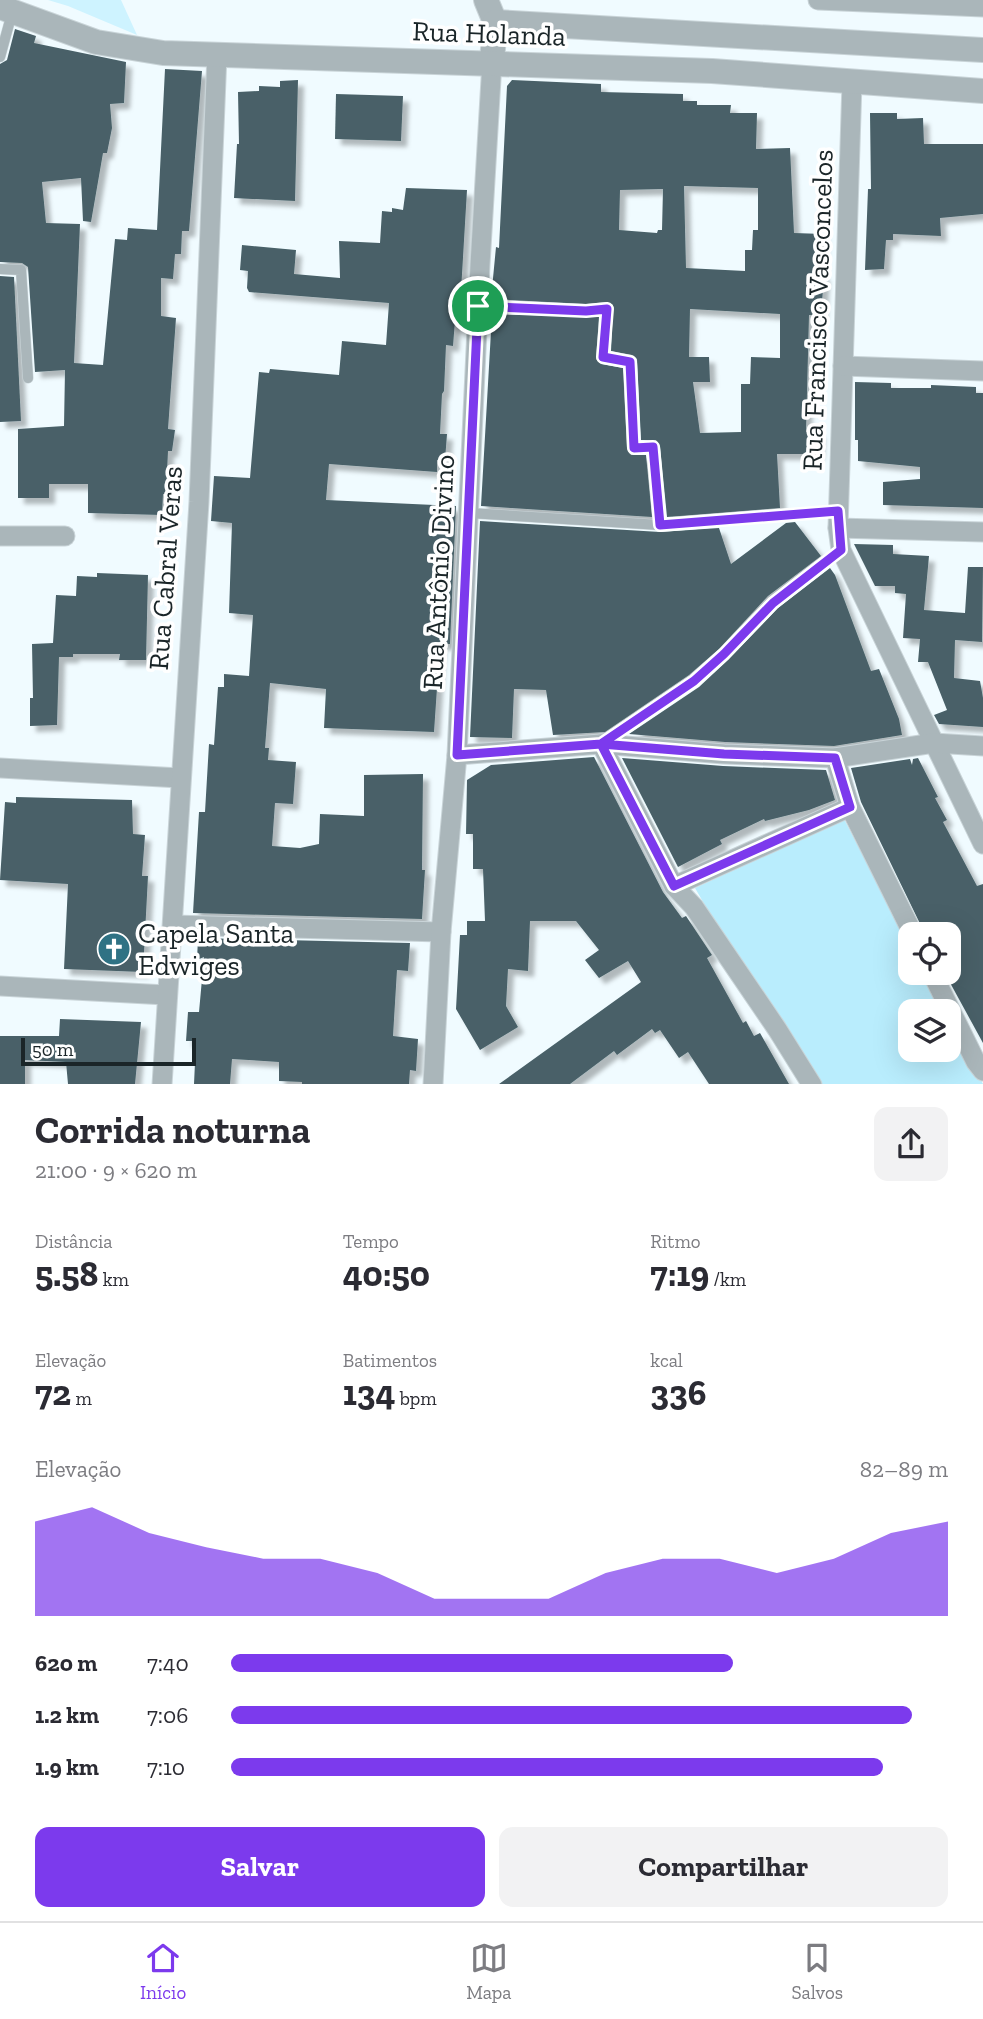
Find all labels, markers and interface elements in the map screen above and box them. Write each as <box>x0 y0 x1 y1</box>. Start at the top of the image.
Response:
street label: Rua Holanda <box>412 14 567 53</box>
street label: Rua Francisco Vasconcelos <box>795 149 840 471</box>
pin <box>448 276 508 336</box>
icon: arrive <box>459 287 497 325</box>
street label: Rua Antônio Divino <box>416 454 461 690</box>
street label: Rua Cabral Veras <box>142 465 189 671</box>
place label: Capela Santa Edwiges <box>138 917 294 982</box>
map controls <box>898 922 961 1062</box>
button: locate <box>898 922 961 985</box>
church icon: Capela Santa Edwiges <box>95 930 133 968</box>
button: layers <box>898 999 961 1062</box>
scale bar <box>21 1036 196 1067</box>
text: 50 m <box>32 1038 73 1061</box>
text: Corrida noturna <box>35 1107 311 1153</box>
button: share <box>874 1107 948 1181</box>
text: 21:00 · 9 × 620 m <box>35 1156 197 1184</box>
text: Distância <box>35 1230 112 1253</box>
text: Tempo <box>343 1230 399 1253</box>
text: Ritmo <box>650 1230 701 1253</box>
text: 5.58 <box>35 1253 98 1295</box>
text: 40:50 <box>343 1253 430 1295</box>
text: 7:19 <box>650 1253 709 1295</box>
text: km <box>98 1268 129 1291</box>
text: /km <box>709 1268 746 1291</box>
text: Elevação <box>35 1349 106 1372</box>
text: Batimentos <box>343 1349 437 1372</box>
text: kcal <box>650 1349 683 1372</box>
text: 72 <box>35 1372 71 1414</box>
text: 134 <box>343 1372 395 1414</box>
text: 336 <box>650 1372 706 1414</box>
text: m <box>71 1387 92 1410</box>
text: bpm <box>395 1387 437 1410</box>
text: Elevação <box>35 1455 121 1483</box>
text: 82–89 m <box>860 1455 948 1483</box>
text: 620 m <box>35 1649 97 1677</box>
text: 7:40 <box>147 1649 189 1677</box>
text: 1.2 km <box>35 1701 99 1729</box>
text: 7:06 <box>147 1701 188 1729</box>
text: 1.9 km <box>35 1753 99 1781</box>
text: 7:10 <box>147 1753 185 1781</box>
button: Salvar <box>35 1827 485 1907</box>
button: Compartilhar <box>499 1827 948 1907</box>
tab: Início <box>140 1939 186 2004</box>
tab: Mapa <box>466 1939 512 2004</box>
tab: Salvos <box>791 1939 843 2004</box>

